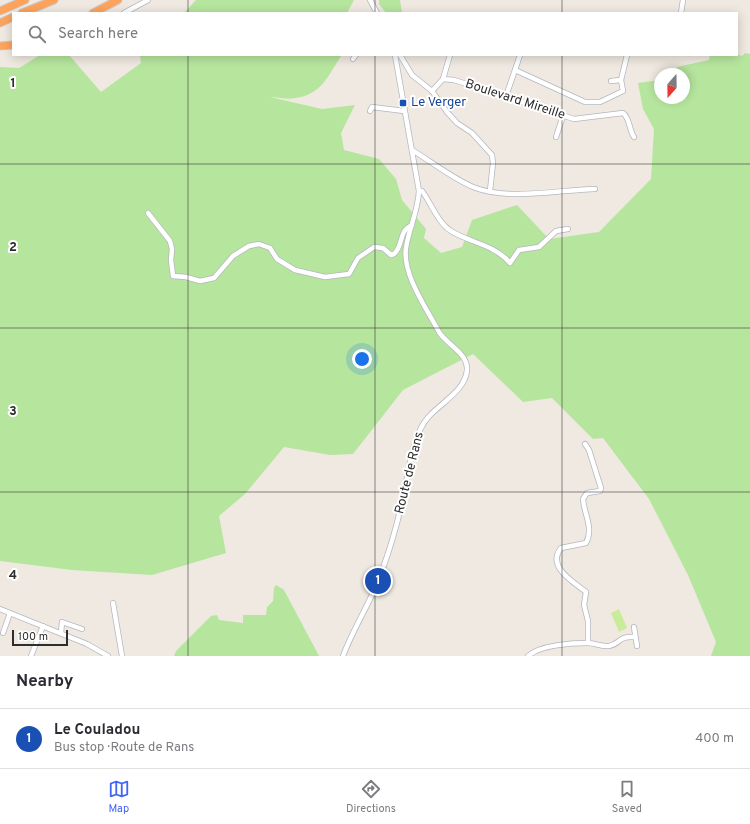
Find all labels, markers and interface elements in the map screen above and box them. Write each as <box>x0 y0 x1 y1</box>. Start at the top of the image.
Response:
search box <box>12 12 738 56</box>
icon: search <box>26 23 48 45</box>
text: Search here <box>58 25 138 44</box>
north arrow <box>654 68 690 104</box>
text: 1 <box>10 76 16 92</box>
street label: Boulevard Mireille <box>463 76 567 124</box>
place label: Le Verger <box>411 95 466 111</box>
marker: Le Verger <box>398 98 408 108</box>
text: 2 <box>9 240 17 256</box>
your location <box>352 349 372 369</box>
text: 3 <box>9 404 17 420</box>
street label: Route de Rans <box>392 430 428 516</box>
pin: 1 <box>365 566 391 596</box>
text: 4 <box>9 568 17 584</box>
scale bar <box>12 628 68 647</box>
text: 100 m <box>18 630 48 644</box>
text: Nearby <box>16 671 73 693</box>
text: Le Couladou <box>54 721 140 740</box>
text: 1 <box>26 731 32 747</box>
text: 400 m <box>695 731 734 747</box>
text: Bus stop · Route de Rans <box>54 740 194 756</box>
tab: Map <box>108 778 130 816</box>
tab: Directions <box>346 778 396 816</box>
tab: Saved <box>612 778 642 816</box>

